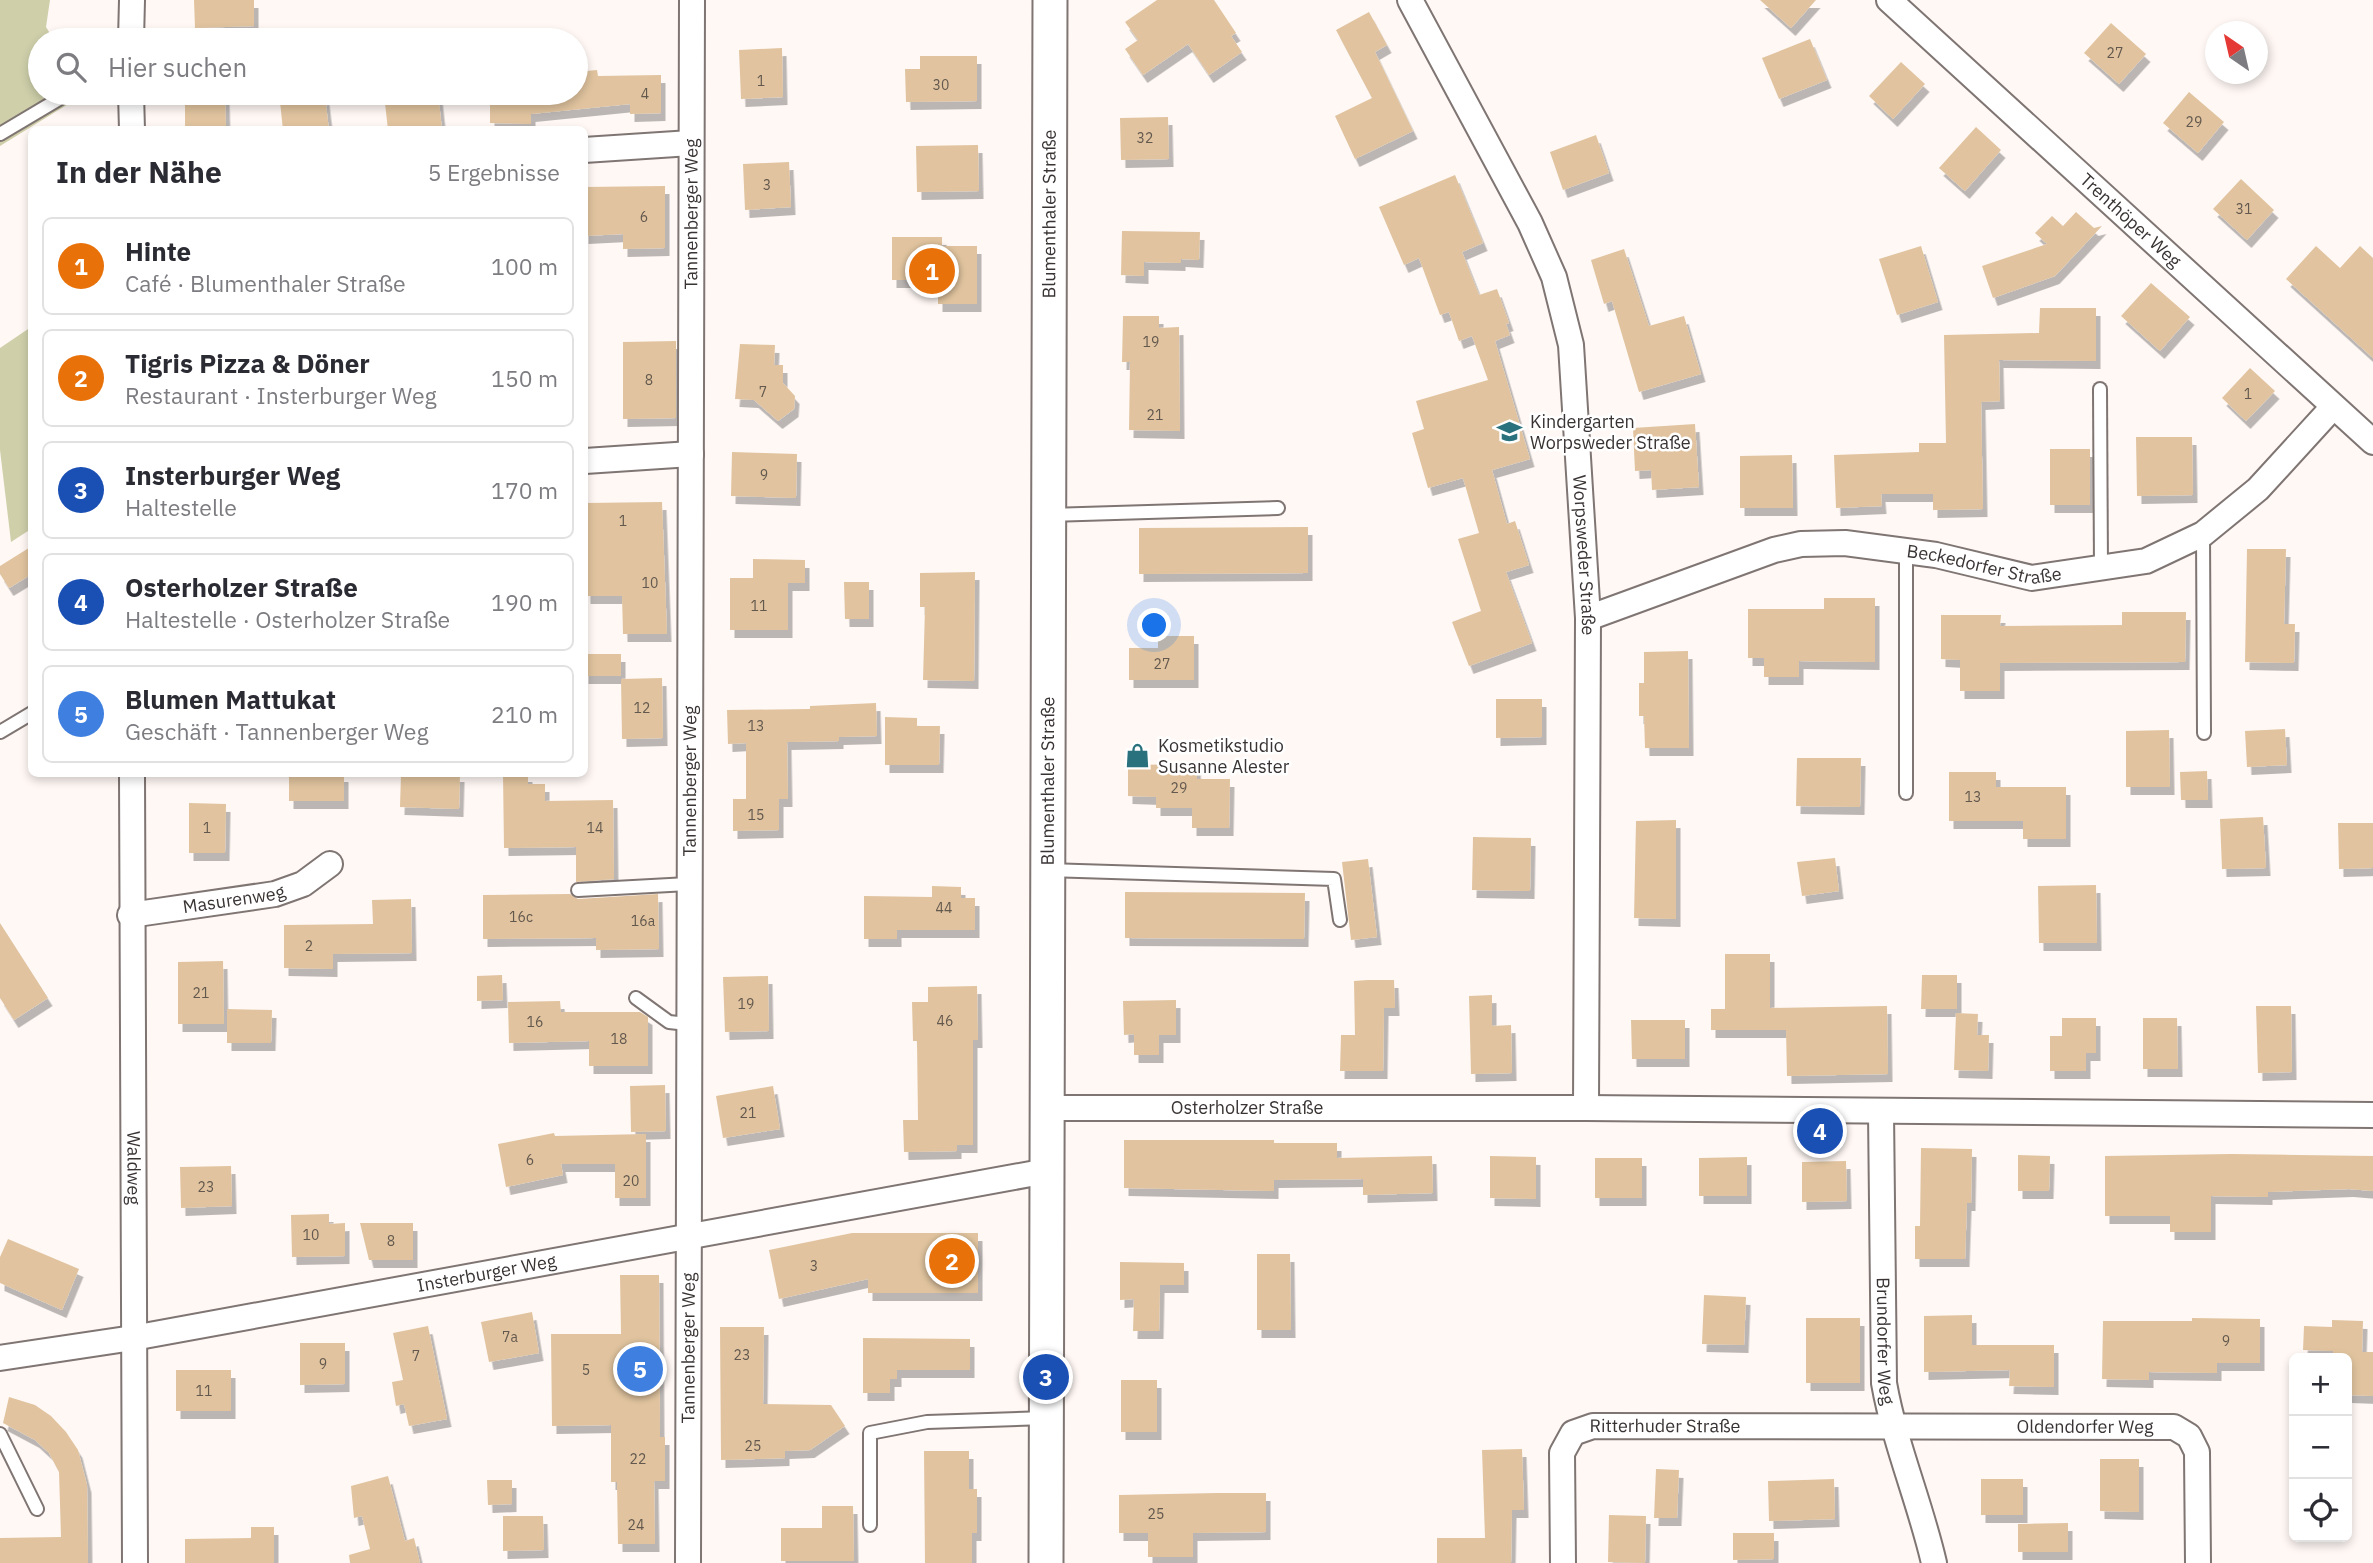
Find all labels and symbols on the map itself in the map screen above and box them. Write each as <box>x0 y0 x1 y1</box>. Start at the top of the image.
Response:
north arrow <box>2205 21 2268 84</box>
house number: 27 <box>2107 44 2123 62</box>
house number: 1 <box>757 72 765 90</box>
house number: 30 <box>933 76 949 94</box>
house number: 4 <box>641 85 649 103</box>
house number: 29 <box>2186 113 2202 131</box>
street label: Blumenthaler Straße <box>1037 129 1061 299</box>
house number: 32 <box>1137 129 1153 147</box>
street label: Tannenberger Weg <box>679 138 703 290</box>
street label: Trenthöper Weg <box>2075 168 2187 273</box>
house number: 3 <box>763 176 771 194</box>
house number: 31 <box>2236 200 2252 218</box>
house number: 6 <box>640 208 648 226</box>
pin: 1 <box>909 245 955 297</box>
house number: 19 <box>1143 333 1159 351</box>
house number: 8 <box>645 371 653 389</box>
house number: 7 <box>759 383 767 401</box>
house number: 1 <box>2244 385 2252 403</box>
house number: 21 <box>1147 406 1163 424</box>
place label: Kindergarten Worpsweder Straße <box>1530 410 1691 454</box>
school or university icon: Kindergarten Worpsweder Straße <box>1496 418 1524 446</box>
house number: 9 <box>760 466 768 484</box>
street label: Worpsweder Straße <box>1568 474 1600 636</box>
house number: 1 <box>619 512 627 530</box>
street label: Beckedorfer Straße <box>1905 539 2063 589</box>
house number: 10 <box>642 574 658 592</box>
house number: 11 <box>751 597 767 615</box>
your location <box>1137 608 1171 642</box>
house number: 27 <box>1154 655 1170 673</box>
street label: Blumenthaler Straße <box>1036 696 1059 866</box>
house number: 12 <box>634 699 650 717</box>
street label: Tannenberger Weg <box>678 705 701 857</box>
house number: 13 <box>748 717 764 735</box>
place label: Kosmetikstudio Susanne Alester <box>1158 734 1290 778</box>
shop icon: Kosmetikstudio Susanne Alester <box>1124 742 1152 770</box>
house number: 29 <box>1171 779 1187 797</box>
house number: 13 <box>1965 788 1981 806</box>
house number: 15 <box>748 806 764 824</box>
house number: 1 <box>203 819 211 837</box>
house number: 14 <box>587 819 603 837</box>
street label: Masurenweg <box>181 879 289 918</box>
house number: 44 <box>936 899 952 917</box>
house number: 16c <box>509 908 533 926</box>
house number: 16a <box>631 912 656 930</box>
house number: 2 <box>305 937 313 955</box>
house number: 21 <box>193 984 209 1002</box>
house number: 19 <box>738 995 754 1013</box>
house number: 46 <box>937 1012 953 1030</box>
house number: 16 <box>527 1013 543 1031</box>
house number: 18 <box>611 1030 627 1048</box>
street label: Osterholzer Straße <box>1171 1096 1323 1119</box>
house number: 21 <box>740 1104 756 1122</box>
pin: 4 <box>1797 1105 1843 1157</box>
street label: Waldweg <box>122 1131 146 1206</box>
house number: 6 <box>526 1151 534 1169</box>
house number: 20 <box>623 1172 639 1190</box>
house number: 23 <box>198 1178 214 1196</box>
house number: 10 <box>303 1226 319 1244</box>
house number: 8 <box>387 1232 395 1250</box>
pin: 2 <box>929 1235 975 1287</box>
street label: Insterburger Weg <box>415 1249 558 1297</box>
house number: 3 <box>810 1257 818 1275</box>
street label: Tannenberger Weg <box>676 1272 700 1424</box>
street label: Brundorfer Weg <box>1872 1277 1900 1407</box>
house number: 7a <box>502 1328 518 1346</box>
house number: 9 <box>2222 1332 2230 1350</box>
pin: 5 <box>617 1343 663 1395</box>
house number: 23 <box>734 1346 750 1364</box>
house number: 7 <box>412 1347 420 1365</box>
pin: 3 <box>1023 1351 1069 1403</box>
house number: 9 <box>319 1355 327 1373</box>
house number: 5 <box>582 1361 590 1379</box>
house number: 11 <box>196 1382 212 1400</box>
street label: Ritterhuder Straße <box>1589 1414 1741 1437</box>
street label: Oldendorfer Weg <box>2016 1415 2154 1438</box>
house number: 25 <box>745 1437 761 1455</box>
house number: 22 <box>630 1450 646 1468</box>
house number: 25 <box>1148 1505 1164 1523</box>
house number: 24 <box>628 1516 644 1534</box>

